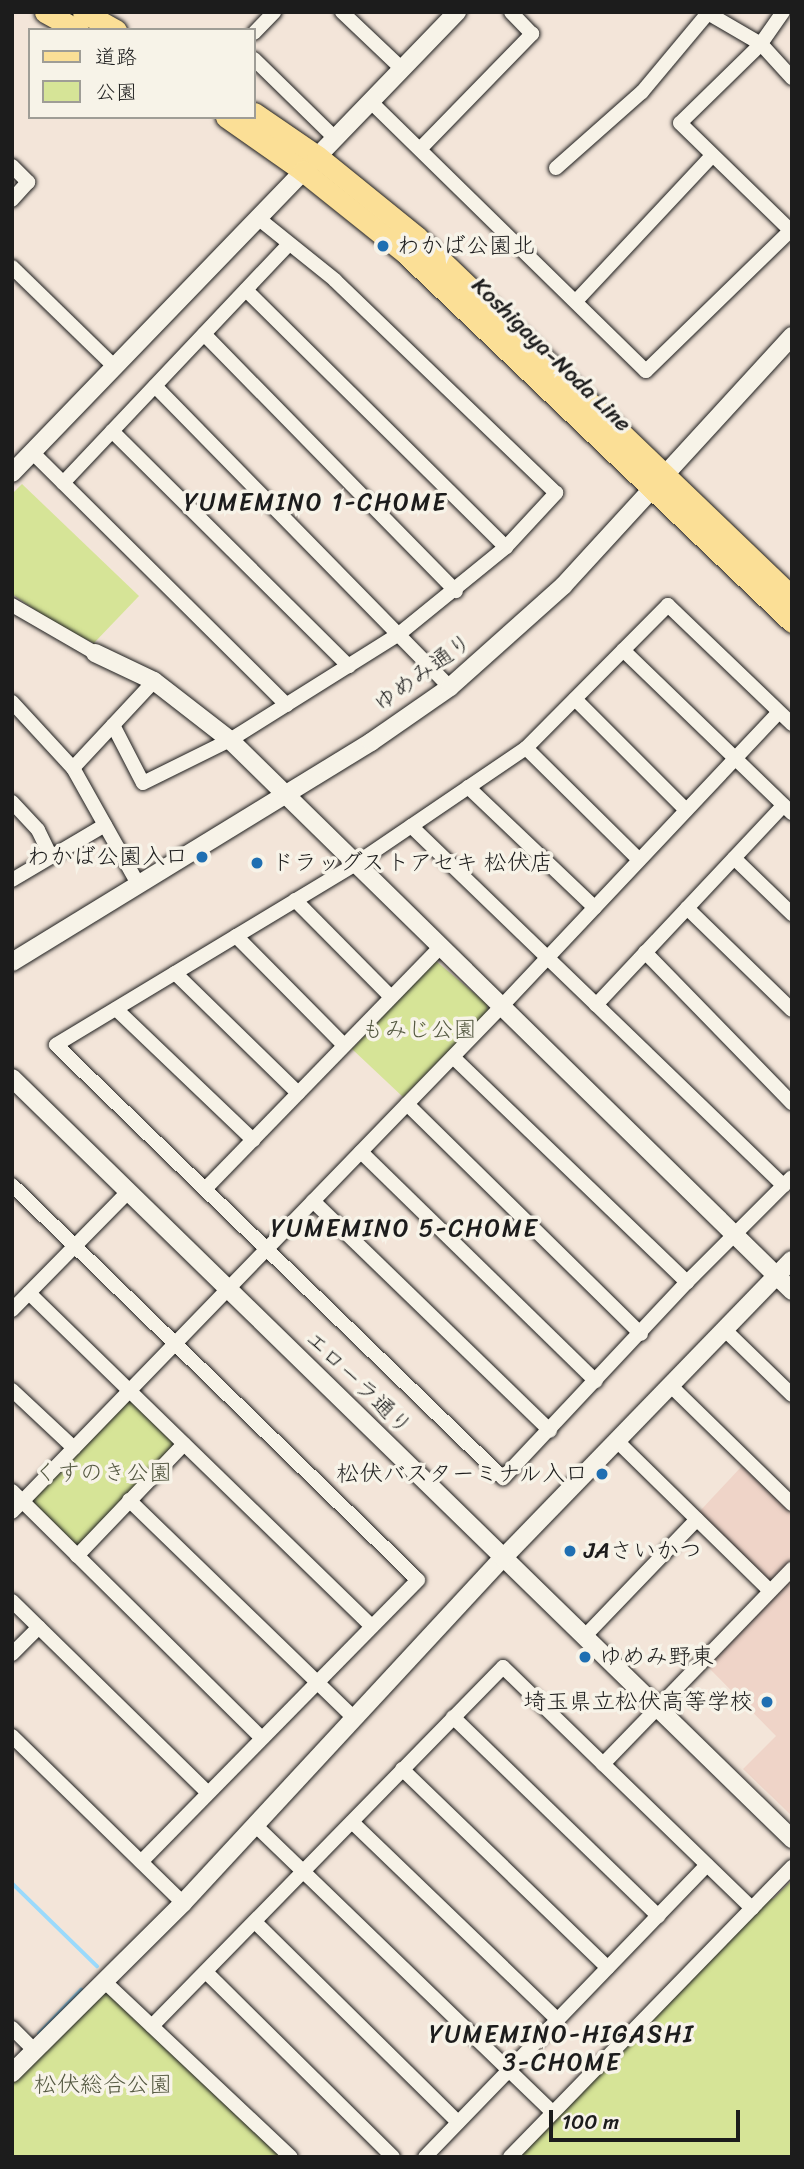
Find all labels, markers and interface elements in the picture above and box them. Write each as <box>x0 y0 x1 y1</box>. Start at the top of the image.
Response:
legend <box>28 28 256 119</box>
text: 道路 <box>95 38 137 76</box>
text: 公園 <box>95 73 137 111</box>
place label: わかば公園北 <box>397 232 535 260</box>
marker: わかば公園北 <box>375 238 391 254</box>
street label: Koshigaya-Noda Line <box>466 272 636 438</box>
district label: YUMEMINO 1-CHOME <box>187 489 445 517</box>
street label: ゆめみ通り <box>368 628 478 718</box>
place label: わかば公園入口 <box>27 843 188 871</box>
marker: わかば公園入口 <box>194 849 210 865</box>
place label: ドラッグストアセキ 松伏店 <box>271 849 553 877</box>
marker: ドラッグストアセキ 松伏店 <box>249 855 265 871</box>
park label: もみじ公園 <box>362 1016 476 1044</box>
district label: YUMEMINO 5-CHOME <box>274 1215 536 1243</box>
street label: エローラ通り <box>299 1325 417 1441</box>
park label: くすのき公園 <box>34 1459 172 1487</box>
place label: 松伏バスターミナル入口 <box>335 1460 588 1488</box>
marker: 松伏バスターミナル入口 <box>594 1466 610 1482</box>
place label: JAさいかつ <box>584 1537 702 1565</box>
marker: JAさいかつ <box>562 1543 578 1559</box>
place label: ゆめみ野東 <box>599 1643 714 1671</box>
marker: ゆめみ野東 <box>577 1649 593 1665</box>
place label: 埼玉県立松伏高等学校 <box>523 1688 753 1716</box>
marker: 埼玉県立松伏高等学校 <box>759 1694 775 1710</box>
district label: YUMEMINO-HIGASHI 3-CHOME <box>433 2021 691 2077</box>
park label: 松伏総合公園 <box>34 2071 172 2099</box>
scale bar <box>552 2096 743 2140</box>
text: 100 m <box>562 2103 619 2141</box>

